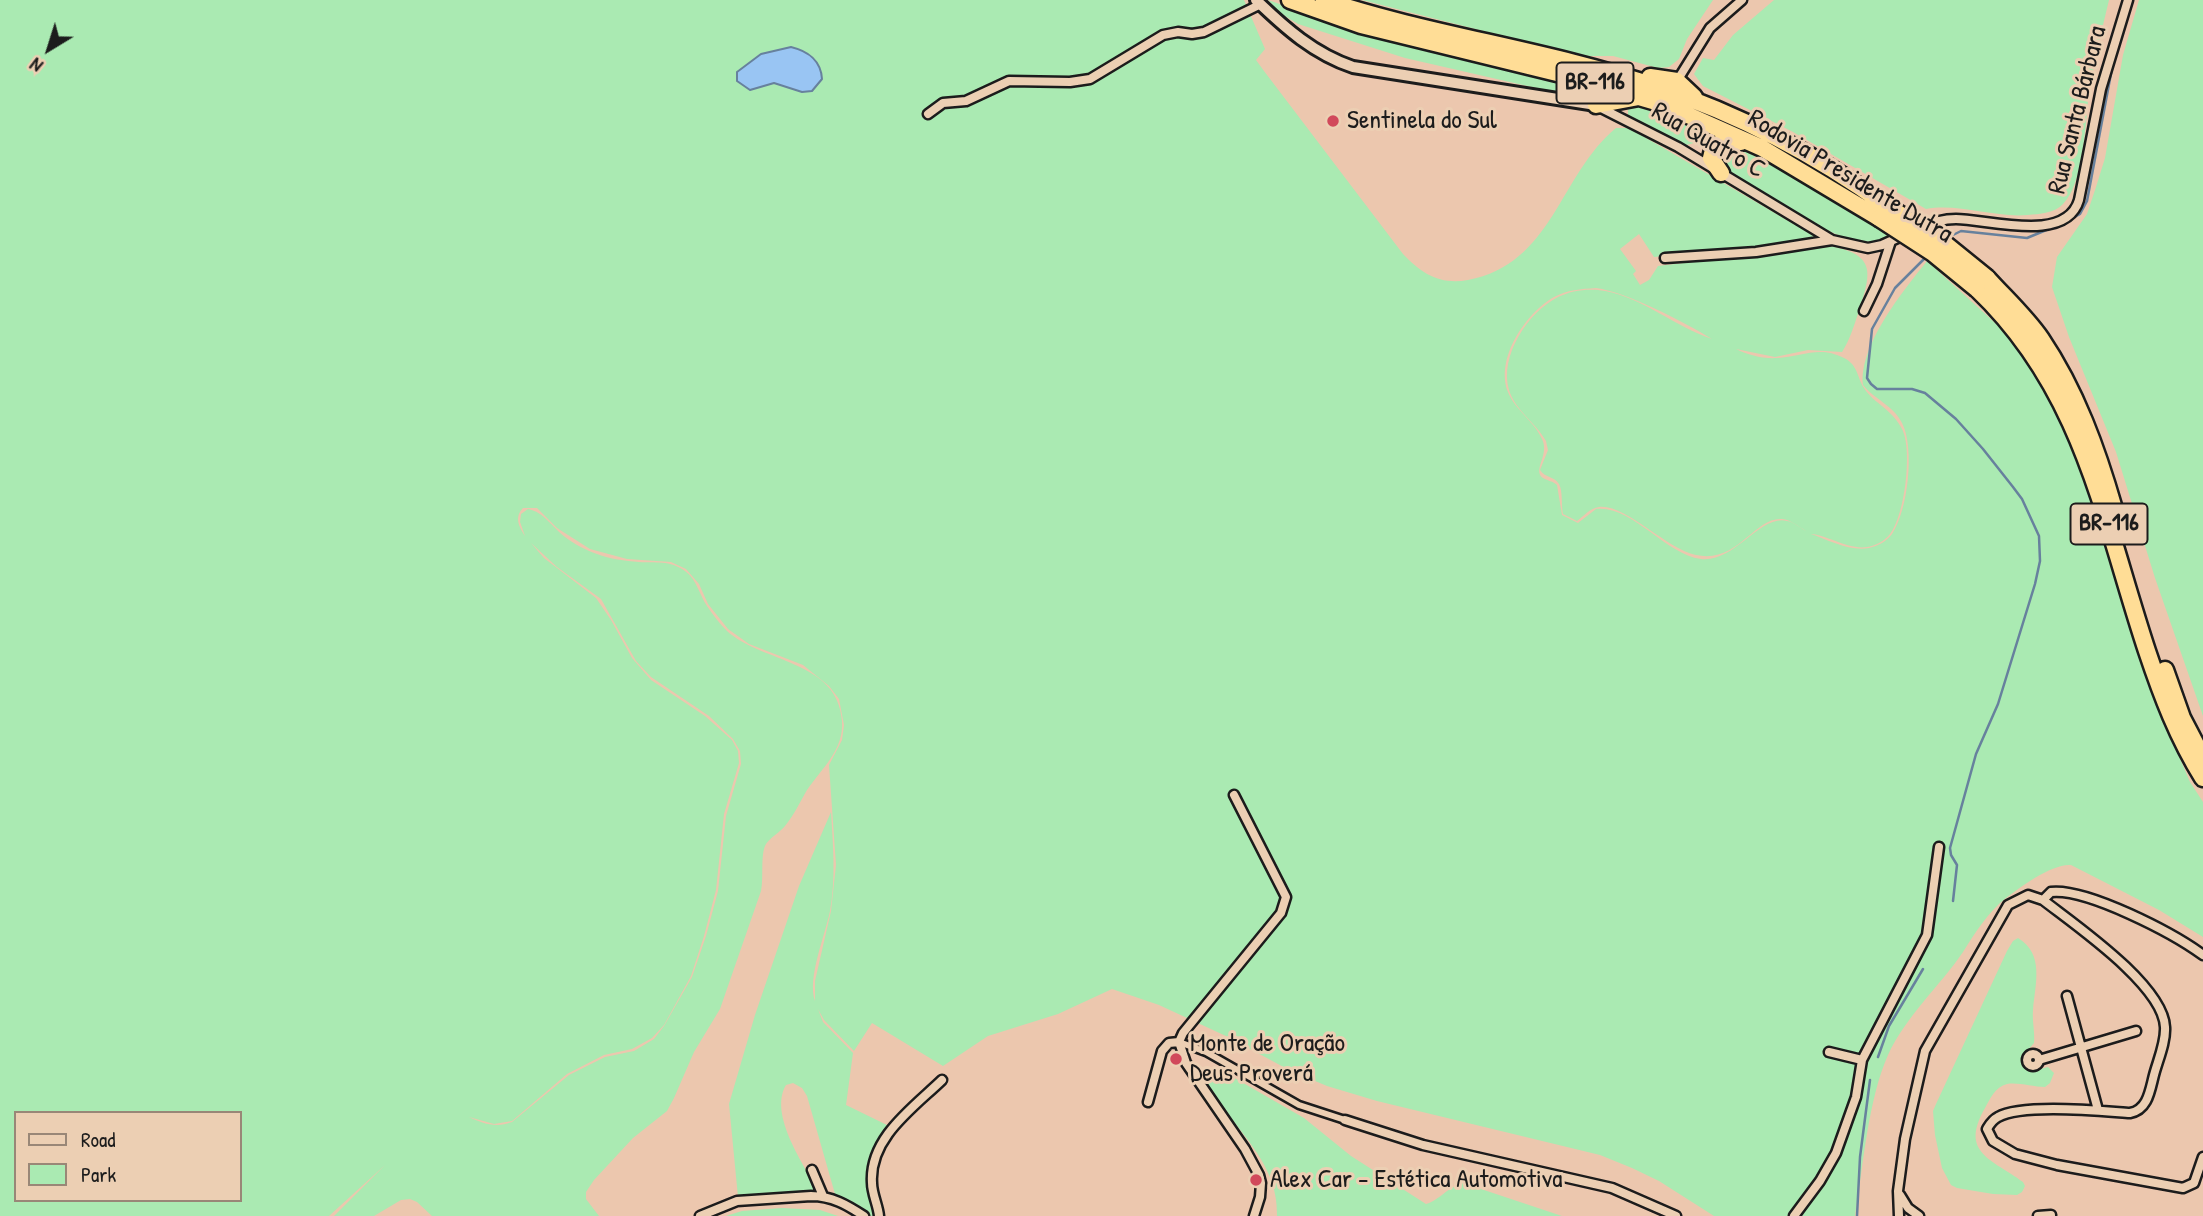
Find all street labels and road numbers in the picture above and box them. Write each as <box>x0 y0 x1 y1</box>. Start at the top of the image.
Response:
street label: Rua Santa Bárbara <box>2042 23 2114 197</box>
road number: BR-116 <box>1556 62 1634 104</box>
street label: Rua Quatro C <box>1646 96 1770 186</box>
street label: Rodovia Presidente Dutra <box>1742 104 1958 250</box>
road number: BR-116 <box>2070 504 2148 544</box>

